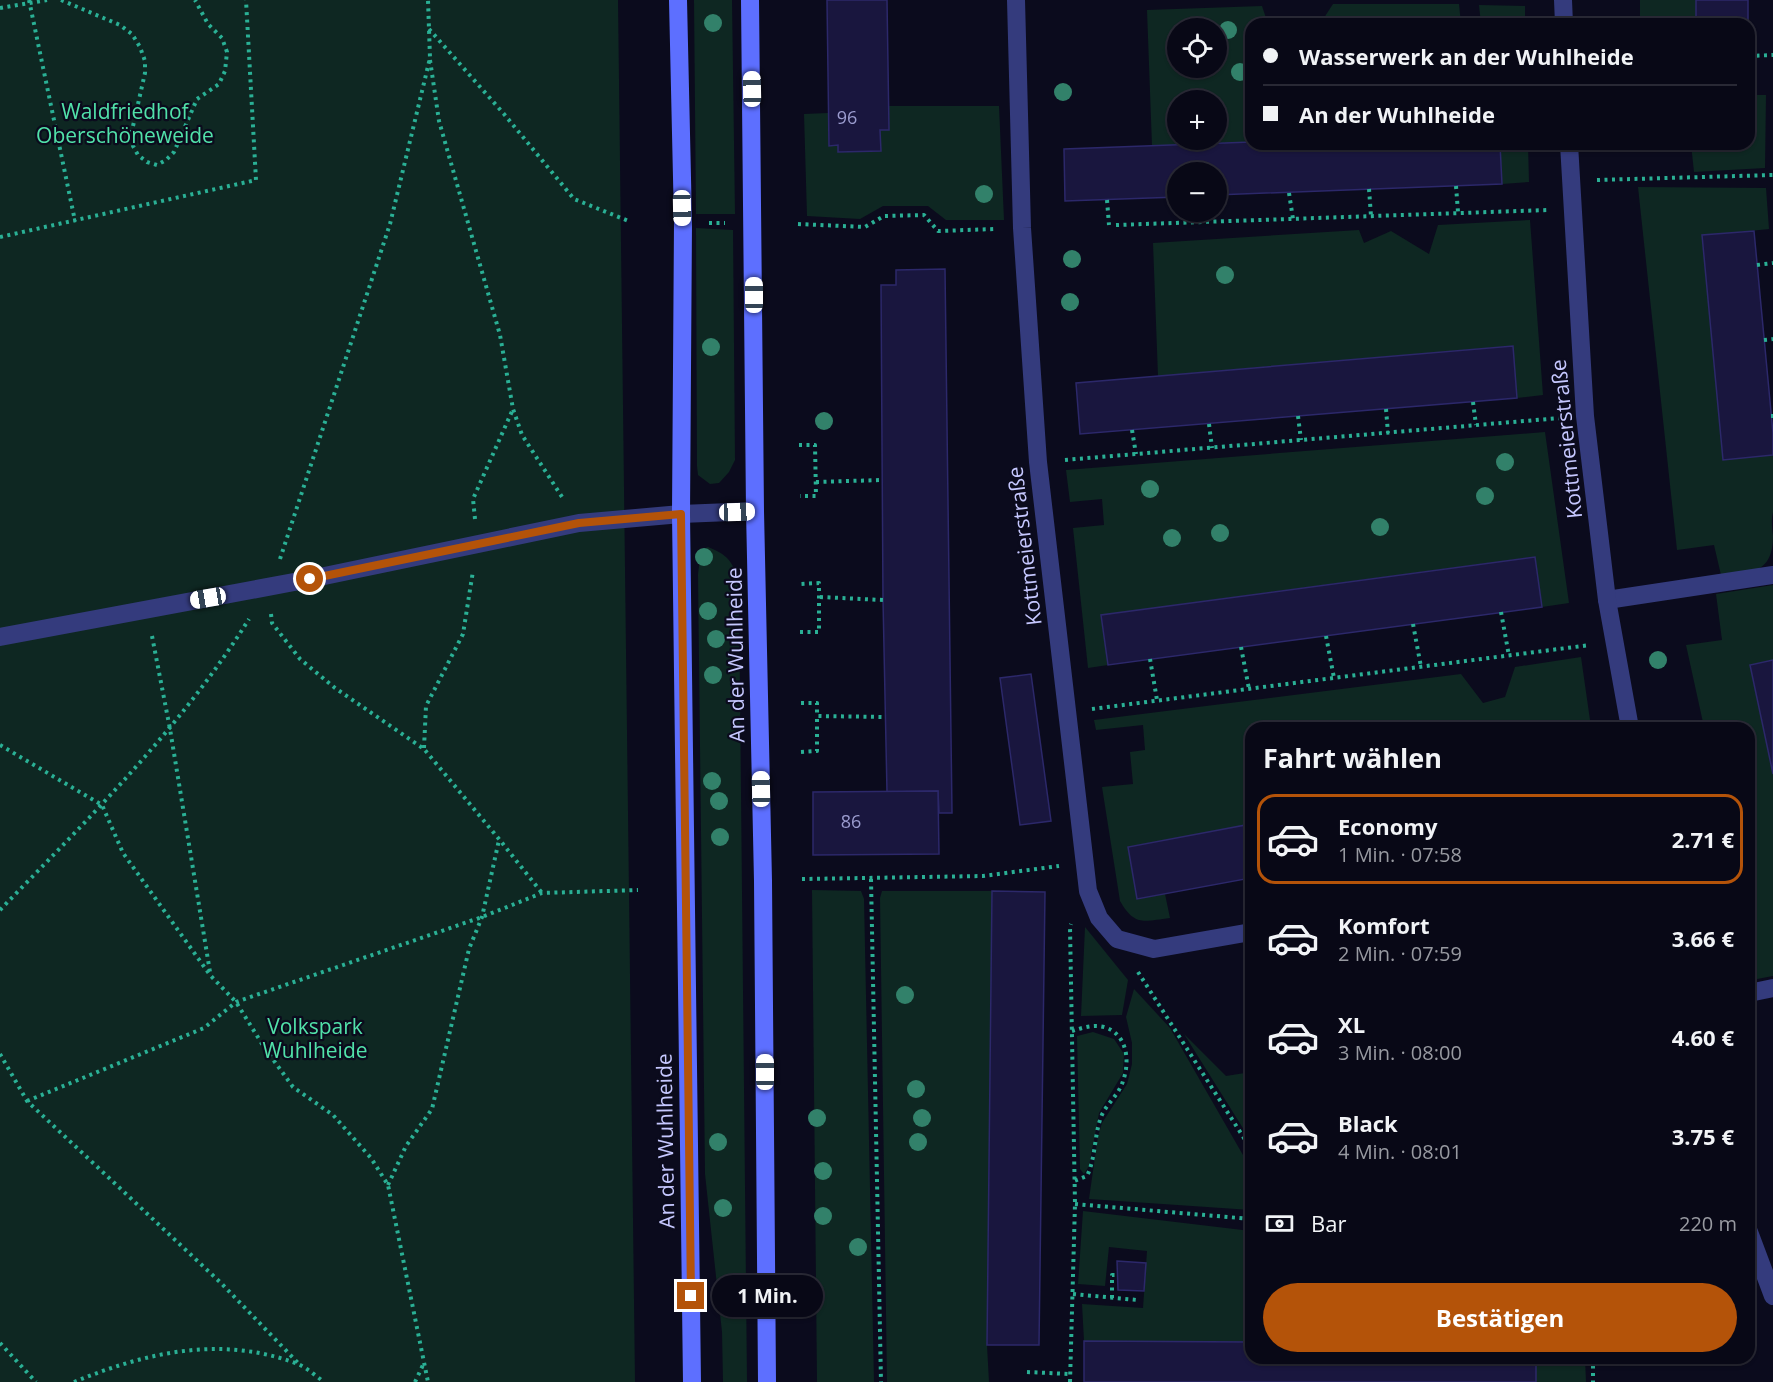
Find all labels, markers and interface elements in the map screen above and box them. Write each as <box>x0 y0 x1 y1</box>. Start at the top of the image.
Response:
map controls <box>1167 18 1227 222</box>
button: locate <box>1167 18 1227 78</box>
text: Wasserwerk an der Wuhlheide <box>1299 41 1634 71</box>
car <box>743 71 761 107</box>
button: + <box>1167 90 1227 150</box>
park label: Waldfriedhof Oberschöneweide <box>36 97 214 149</box>
text: An der Wuhlheide <box>1299 99 1495 129</box>
house number: 96 <box>837 105 857 129</box>
button: − <box>1167 162 1227 222</box>
car <box>673 190 691 226</box>
car <box>745 277 763 313</box>
street label: Kottmeierstraße <box>1544 358 1588 520</box>
street label: Kottmeierstraße <box>1000 465 1048 627</box>
car <box>719 502 755 522</box>
route start <box>296 565 323 592</box>
street label: An der Wuhlheide <box>719 567 751 743</box>
car <box>189 586 227 610</box>
text: Fahrt wählen <box>1263 739 1442 776</box>
car <box>752 771 770 807</box>
house number: 86 <box>841 809 861 833</box>
text: Economy <box>1338 811 1437 841</box>
icon: car <box>1266 812 1320 866</box>
text: 2.71 € <box>1672 824 1734 854</box>
text: 1 Min. · 07:58 <box>1338 841 1462 868</box>
text: Komfort <box>1338 910 1430 940</box>
icon: car <box>1266 911 1320 965</box>
text: 3.66 € <box>1672 923 1734 953</box>
text: 2 Min. · 07:59 <box>1338 940 1462 967</box>
text: XL <box>1338 1009 1365 1039</box>
icon: car <box>1266 1010 1320 1064</box>
park label: Volkspark Wuhlheide <box>262 1012 368 1064</box>
text: 4.60 € <box>1672 1022 1734 1052</box>
text: 3 Min. · 08:00 <box>1338 1039 1462 1066</box>
street label: An der Wuhlheide <box>649 1053 681 1229</box>
car <box>756 1054 774 1090</box>
text: Black <box>1338 1108 1398 1138</box>
icon: car <box>1266 1109 1320 1163</box>
text: 3.75 € <box>1672 1121 1734 1151</box>
text: 4 Min. · 08:01 <box>1338 1138 1462 1165</box>
icon: cash <box>1263 1207 1296 1240</box>
text: Bar <box>1311 1208 1346 1238</box>
text: 220 m <box>1679 1210 1737 1237</box>
callout: 1 Min. <box>712 1275 823 1317</box>
route end <box>677 1282 704 1309</box>
text: 1 Min. <box>737 1282 798 1309</box>
button: Bestätigen <box>1263 1283 1737 1352</box>

